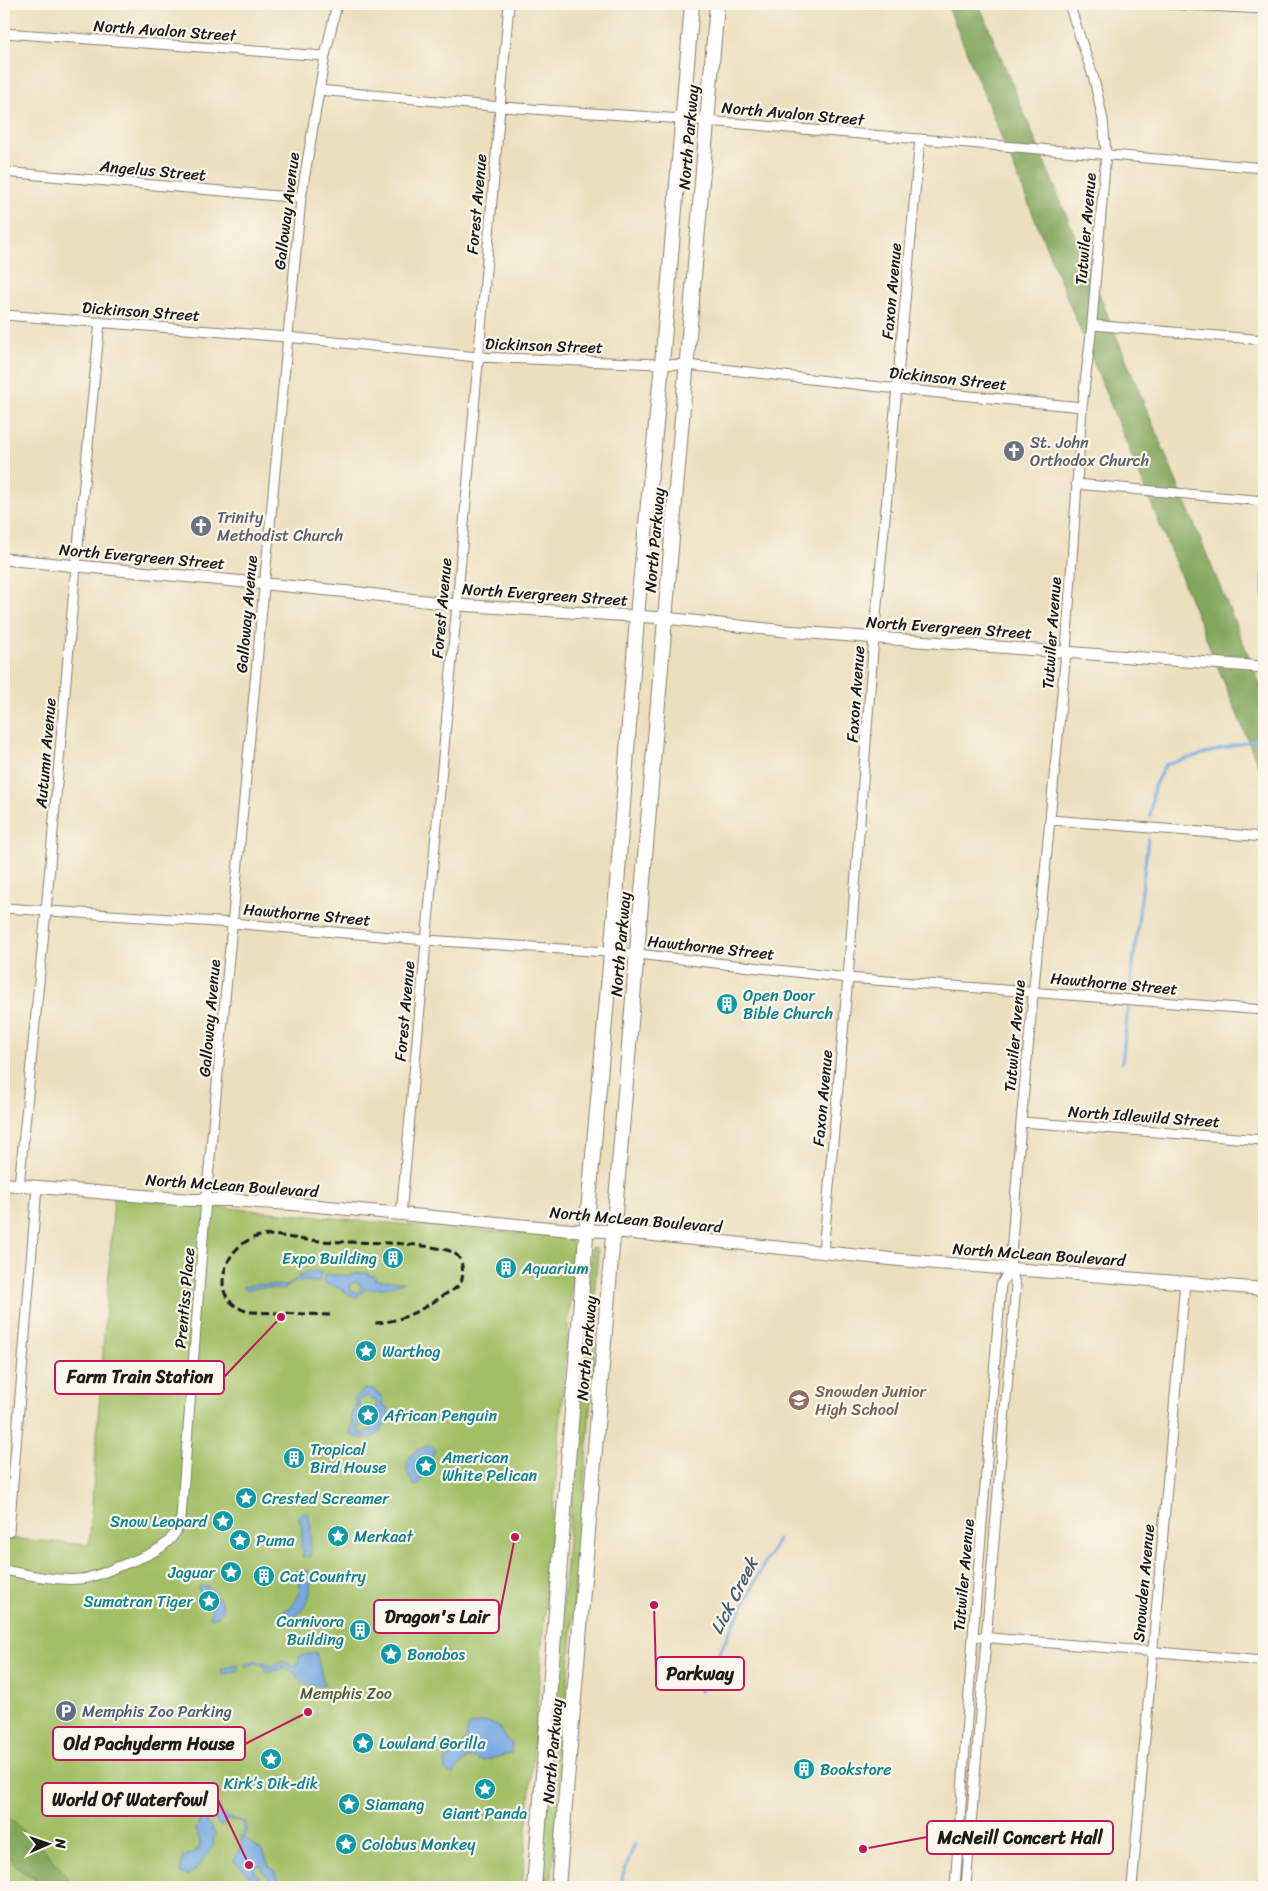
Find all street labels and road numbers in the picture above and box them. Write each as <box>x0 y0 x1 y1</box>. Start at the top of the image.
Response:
street label: North Avalon Street <box>93 11 238 50</box>
street label: North Parkway <box>669 83 708 191</box>
street label: North Avalon Street <box>721 93 866 134</box>
street label: Galloway Avenue <box>265 150 308 271</box>
street label: Angelus Street <box>98 151 207 190</box>
street label: Forest Avenue <box>458 153 495 255</box>
street label: Tutwiler Avenue <box>1066 171 1105 286</box>
street label: Faxon Avenue <box>873 242 910 341</box>
street label: Dickinson Street <box>81 293 201 330</box>
street label: Dickinson Street <box>484 329 604 362</box>
street label: Dickinson Street <box>888 358 1008 399</box>
street label: North Parkway <box>635 486 674 594</box>
street label: North Evergreen Street <box>58 535 226 578</box>
street label: Galloway Avenue <box>227 554 266 674</box>
street label: Forest Avenue <box>423 557 460 659</box>
street label: North Evergreen Street <box>461 574 629 615</box>
street label: Tutwiler Avenue <box>1033 576 1070 690</box>
street label: North Evergreen Street <box>865 607 1033 648</box>
street label: Faxon Avenue <box>838 645 873 743</box>
street label: Autumn Avenue <box>26 697 65 811</box>
street label: North Parkway <box>601 890 640 998</box>
street label: Hawthorne Street <box>242 894 372 934</box>
street label: Hawthorne Street <box>646 926 776 969</box>
street label: Galloway Avenue <box>190 958 229 1078</box>
street label: Forest Avenue <box>386 960 423 1062</box>
street label: Hawthorne Street <box>1049 963 1179 1003</box>
street label: Tutwiler Avenue <box>995 978 1034 1093</box>
street label: Faxon Avenue <box>804 1049 841 1148</box>
street label: North Idlewild Street <box>1067 1097 1221 1136</box>
street label: North McLean Boulevard <box>145 1165 321 1206</box>
street label: North McLean Boulevard <box>548 1198 725 1242</box>
street label: North McLean Boulevard <box>952 1234 1128 1275</box>
street label: Prentiss Place <box>166 1246 203 1350</box>
street label: North Parkway <box>567 1294 606 1402</box>
street label: Tutwiler Avenue <box>944 1517 983 1632</box>
street label: Snowden Avenue <box>1124 1523 1163 1643</box>
street label: North Parkway <box>533 1697 572 1805</box>

